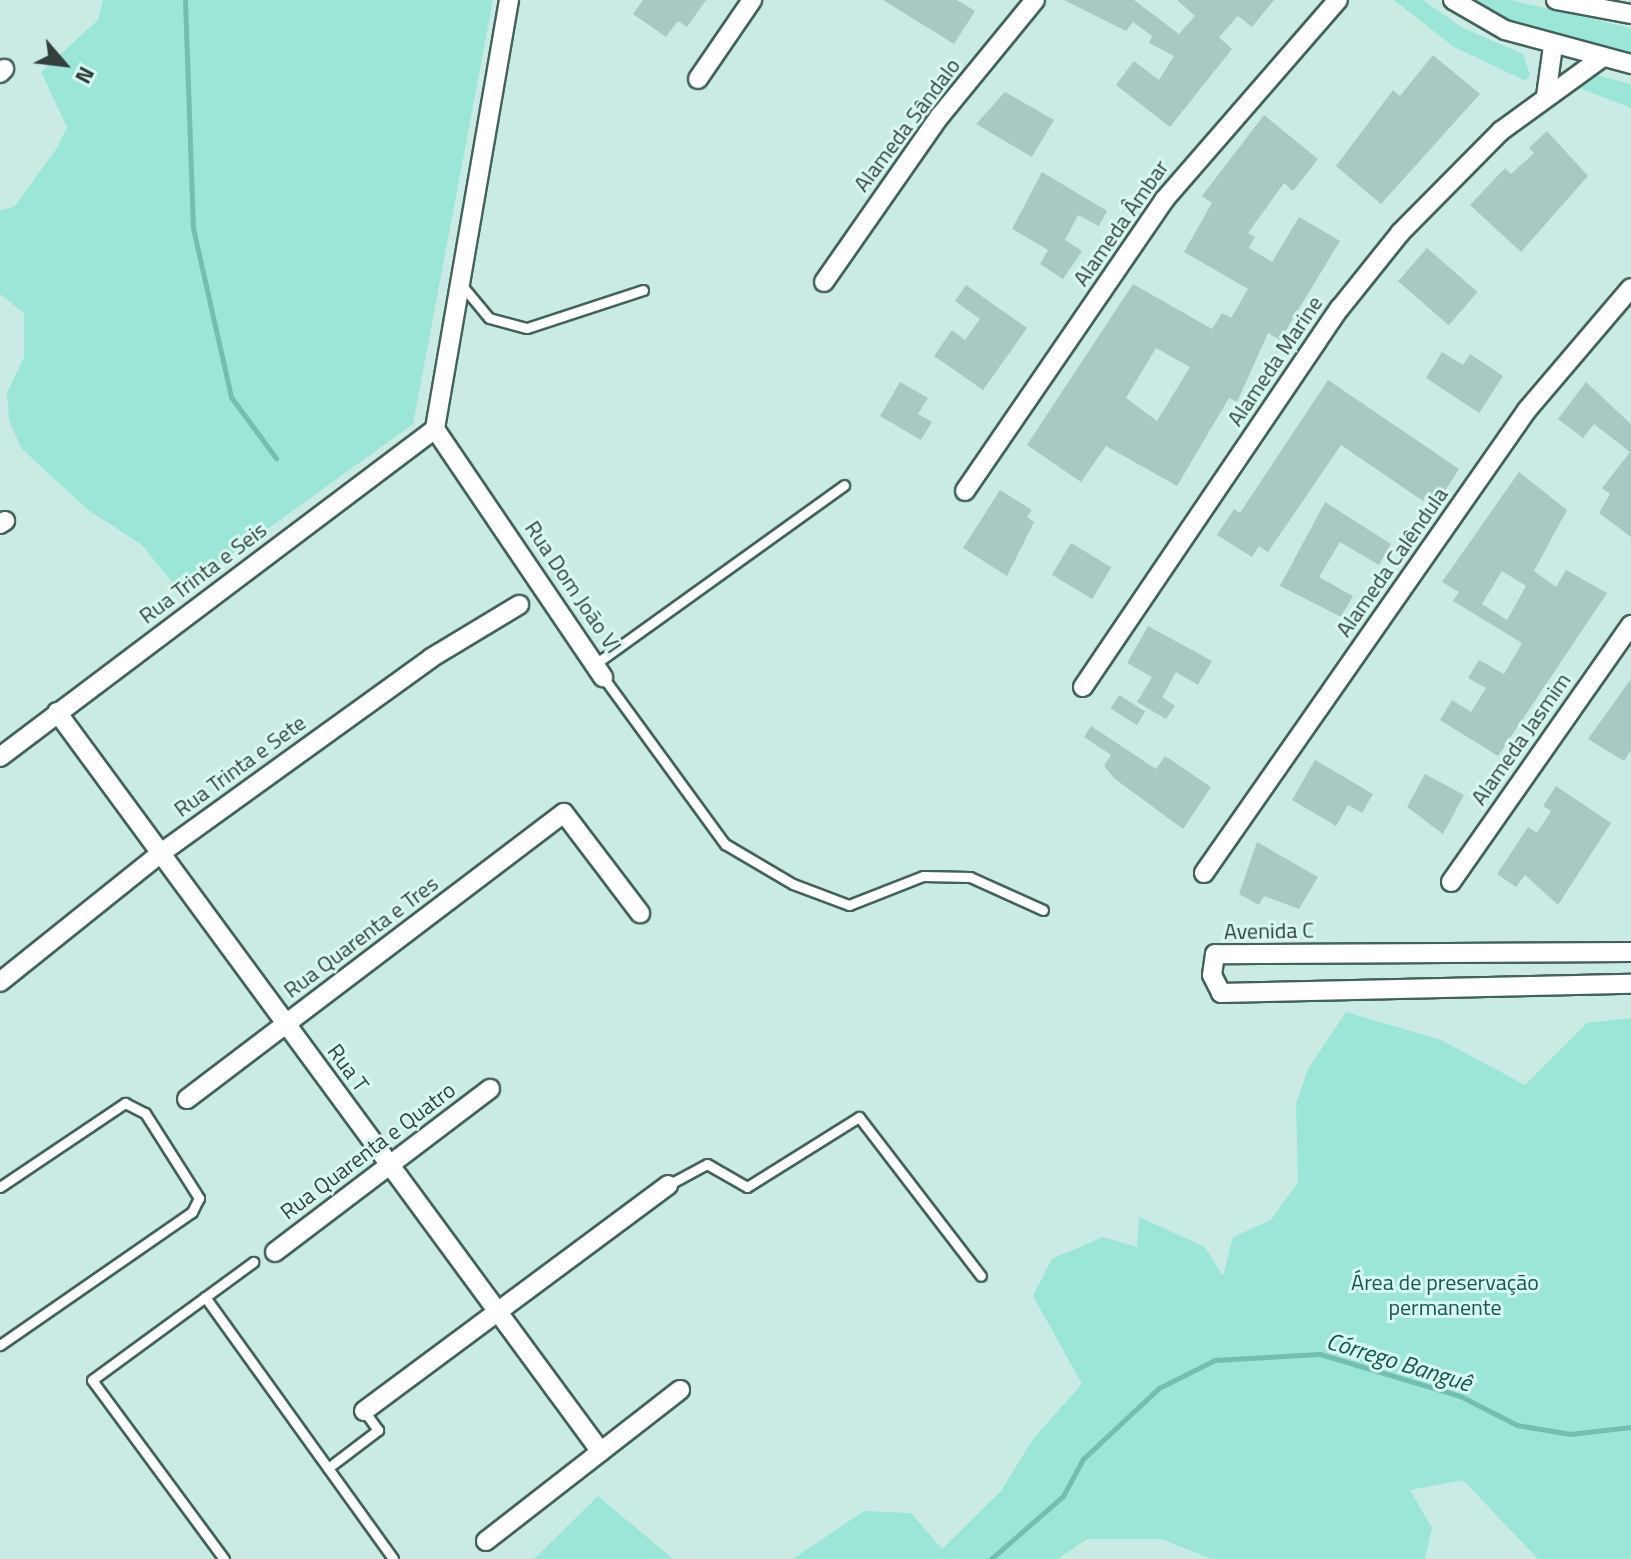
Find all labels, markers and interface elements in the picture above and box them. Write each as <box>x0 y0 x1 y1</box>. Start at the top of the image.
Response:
north arrow <box>24 24 104 104</box>
street label: Alameda Sândalo <box>848 53 966 197</box>
text: N <box>67 61 104 90</box>
street label: Alameda Âmbar <box>1068 155 1174 291</box>
street label: Alameda Marine <box>1222 291 1328 431</box>
street label: Alameda Calêndula <box>1331 482 1453 642</box>
street label: Rua Dom João VI <box>519 516 627 658</box>
street label: Rua Trinta e Seis <box>134 517 272 629</box>
street label: Alameda Jasmim <box>1466 668 1576 810</box>
street label: Rua Trinta e Sete <box>169 709 311 823</box>
street label: Rua Quarenta e Tres <box>279 870 443 1004</box>
street label: Avenida C <box>1224 917 1314 945</box>
street label: Rua T <box>322 1039 374 1097</box>
street label: Rua Quarenta e Quatro <box>275 1077 461 1225</box>
park label: Área de preservação permanente <box>1351 1269 1539 1320</box>
water label: Córrego Banguê <box>1323 1326 1475 1398</box>

